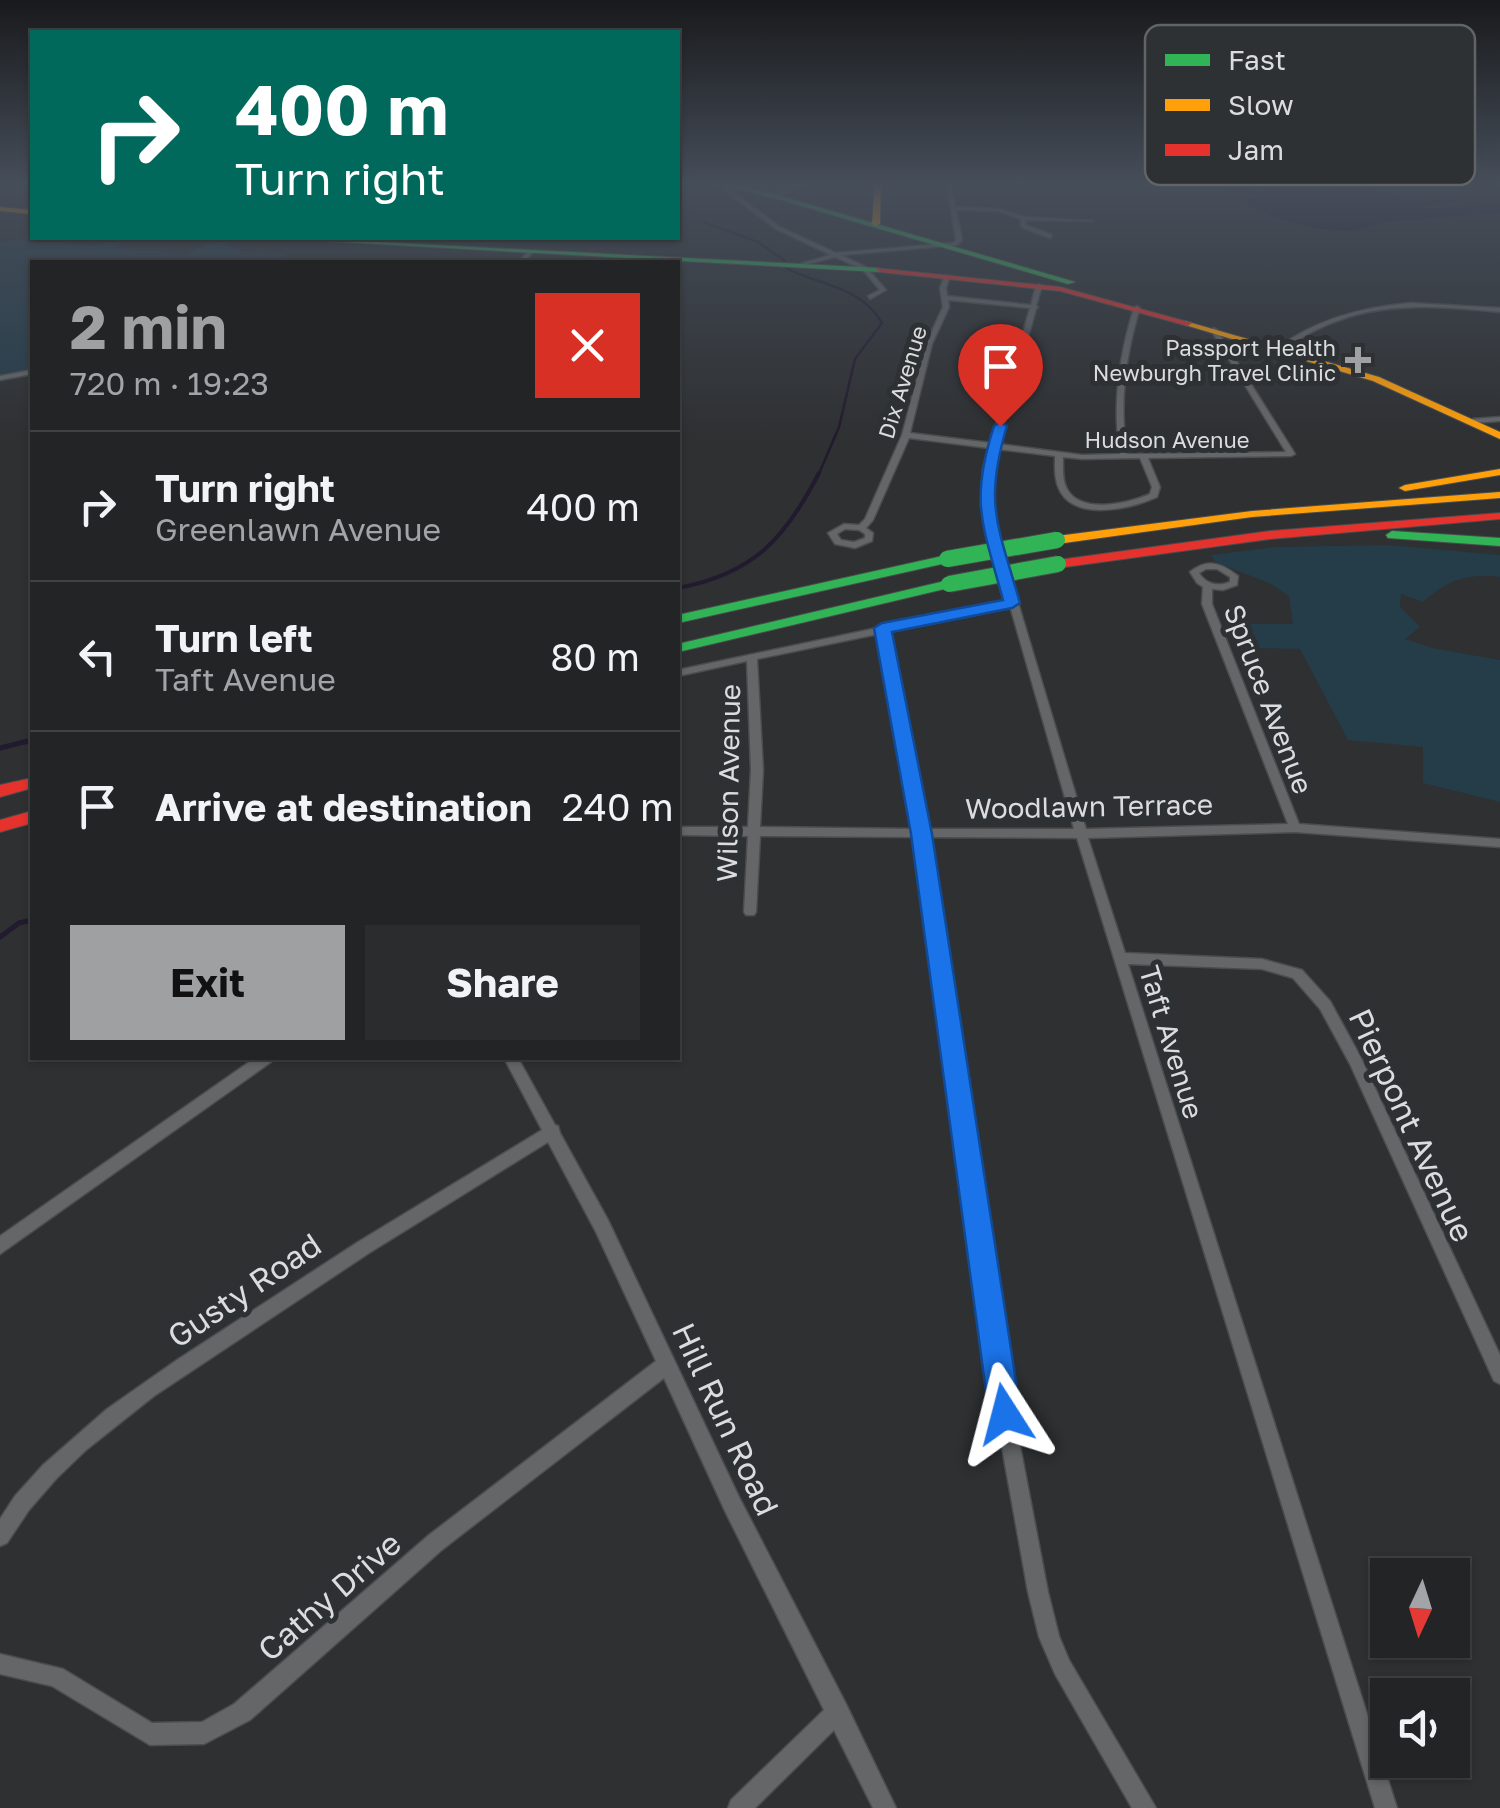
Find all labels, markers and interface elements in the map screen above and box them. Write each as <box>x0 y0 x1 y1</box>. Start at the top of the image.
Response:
legend <box>1145 25 1475 185</box>
text: Fast <box>1228 43 1286 76</box>
text: 400 m <box>235 66 449 150</box>
icon: right <box>70 70 200 200</box>
text: Slow <box>1228 88 1294 121</box>
text: Jam <box>1228 133 1284 166</box>
text: Turn right <box>235 151 445 205</box>
text: 2 min <box>70 290 227 362</box>
button: close <box>535 293 640 398</box>
street label: Dix Avenue <box>872 322 932 442</box>
pin <box>958 324 1043 427</box>
place label: Passport Health Newburgh Travel Clinic <box>1093 334 1336 386</box>
icon: arrive <box>973 339 1028 394</box>
marker: Passport Health Newburgh Travel Clinic <box>1345 347 1371 373</box>
text: 720 m · 19:23 <box>70 364 269 402</box>
street label: Hudson Avenue <box>1084 426 1250 453</box>
text: Turn right <box>155 465 335 510</box>
icon: right <box>70 479 125 534</box>
text: 400 m <box>527 484 640 529</box>
text: Greenlawn Avenue <box>155 510 441 548</box>
street label: Spruce Avenue <box>1218 600 1320 798</box>
text: Turn left <box>155 615 313 660</box>
icon: left <box>70 629 125 684</box>
text: 80 m <box>550 634 640 679</box>
text: Taft Avenue <box>155 660 336 698</box>
street label: Wilson Avenue <box>710 684 746 882</box>
icon: arrive <box>70 779 125 834</box>
text: Arrive at destination <box>155 784 532 829</box>
text: 240 m <box>562 784 674 829</box>
street label: Woodlawn Terrace <box>965 787 1213 825</box>
button: Exit <box>70 925 345 1040</box>
button: Share <box>365 925 640 1040</box>
street label: Taft Avenue <box>1133 962 1211 1122</box>
street label: Pierpont Avenue <box>1341 1003 1483 1247</box>
street label: Gusty Road <box>160 1225 328 1355</box>
street label: Hill Run Road <box>665 1317 787 1521</box>
position arrow <box>953 1362 1057 1466</box>
street label: Cathy Drive <box>250 1524 408 1668</box>
north arrow <box>1370 1558 1470 1658</box>
map controls <box>1370 1558 1470 1778</box>
button: sound <box>1370 1678 1470 1778</box>

